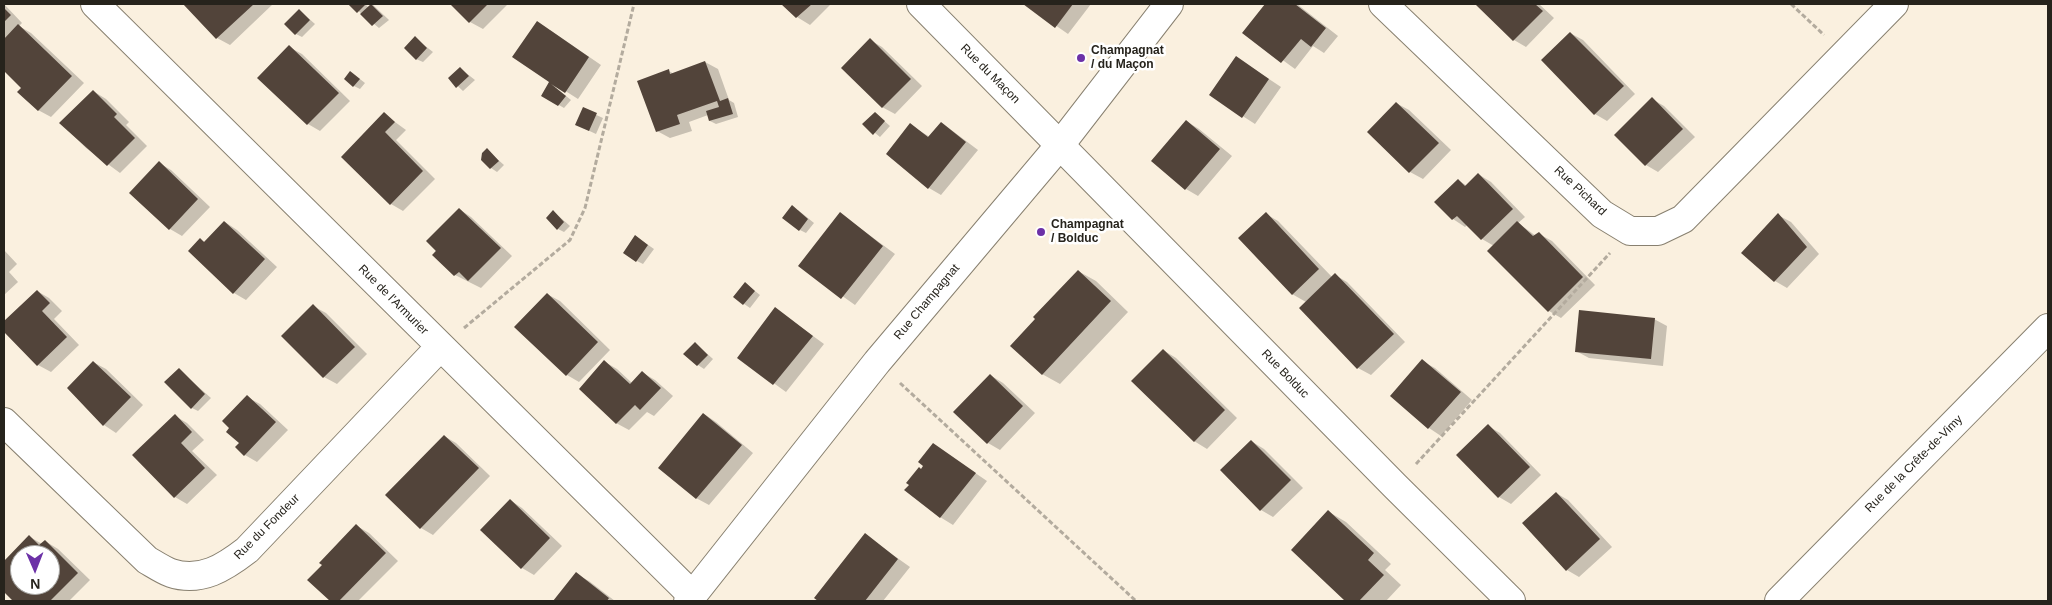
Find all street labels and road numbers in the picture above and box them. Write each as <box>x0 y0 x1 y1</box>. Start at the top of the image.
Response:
street label: Rue du Maçon <box>957 41 1023 107</box>
street label: Rue Pichard <box>1551 163 1609 219</box>
street label: Rue Champagnat <box>891 261 963 343</box>
street label: Rue de l'Armurier <box>355 262 431 338</box>
street label: Rue Bolduc <box>1258 347 1312 401</box>
street label: Rue de la Crête-de-Vimy <box>1862 412 1966 516</box>
street label: Rue du Fondeur <box>231 491 303 563</box>

